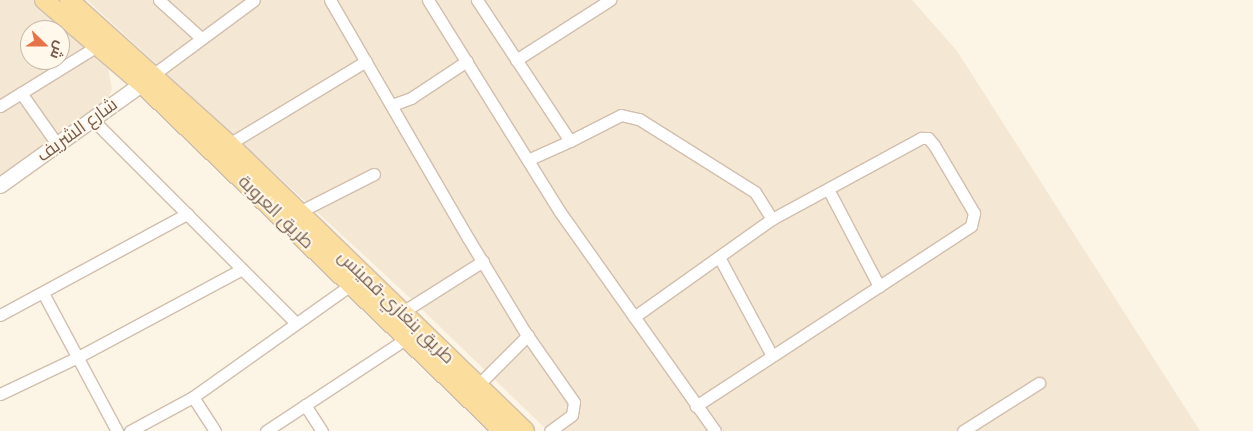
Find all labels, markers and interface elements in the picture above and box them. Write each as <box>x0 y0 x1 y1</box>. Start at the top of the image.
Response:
north arrow <box>20 20 70 70</box>
text: ش <box>46 39 70 62</box>
street label: شارع الشريف <box>33 94 121 166</box>
street label: طريق العروبة <box>234 171 318 253</box>
street label: طريق بنغازي-قمينس <box>333 246 459 368</box>

